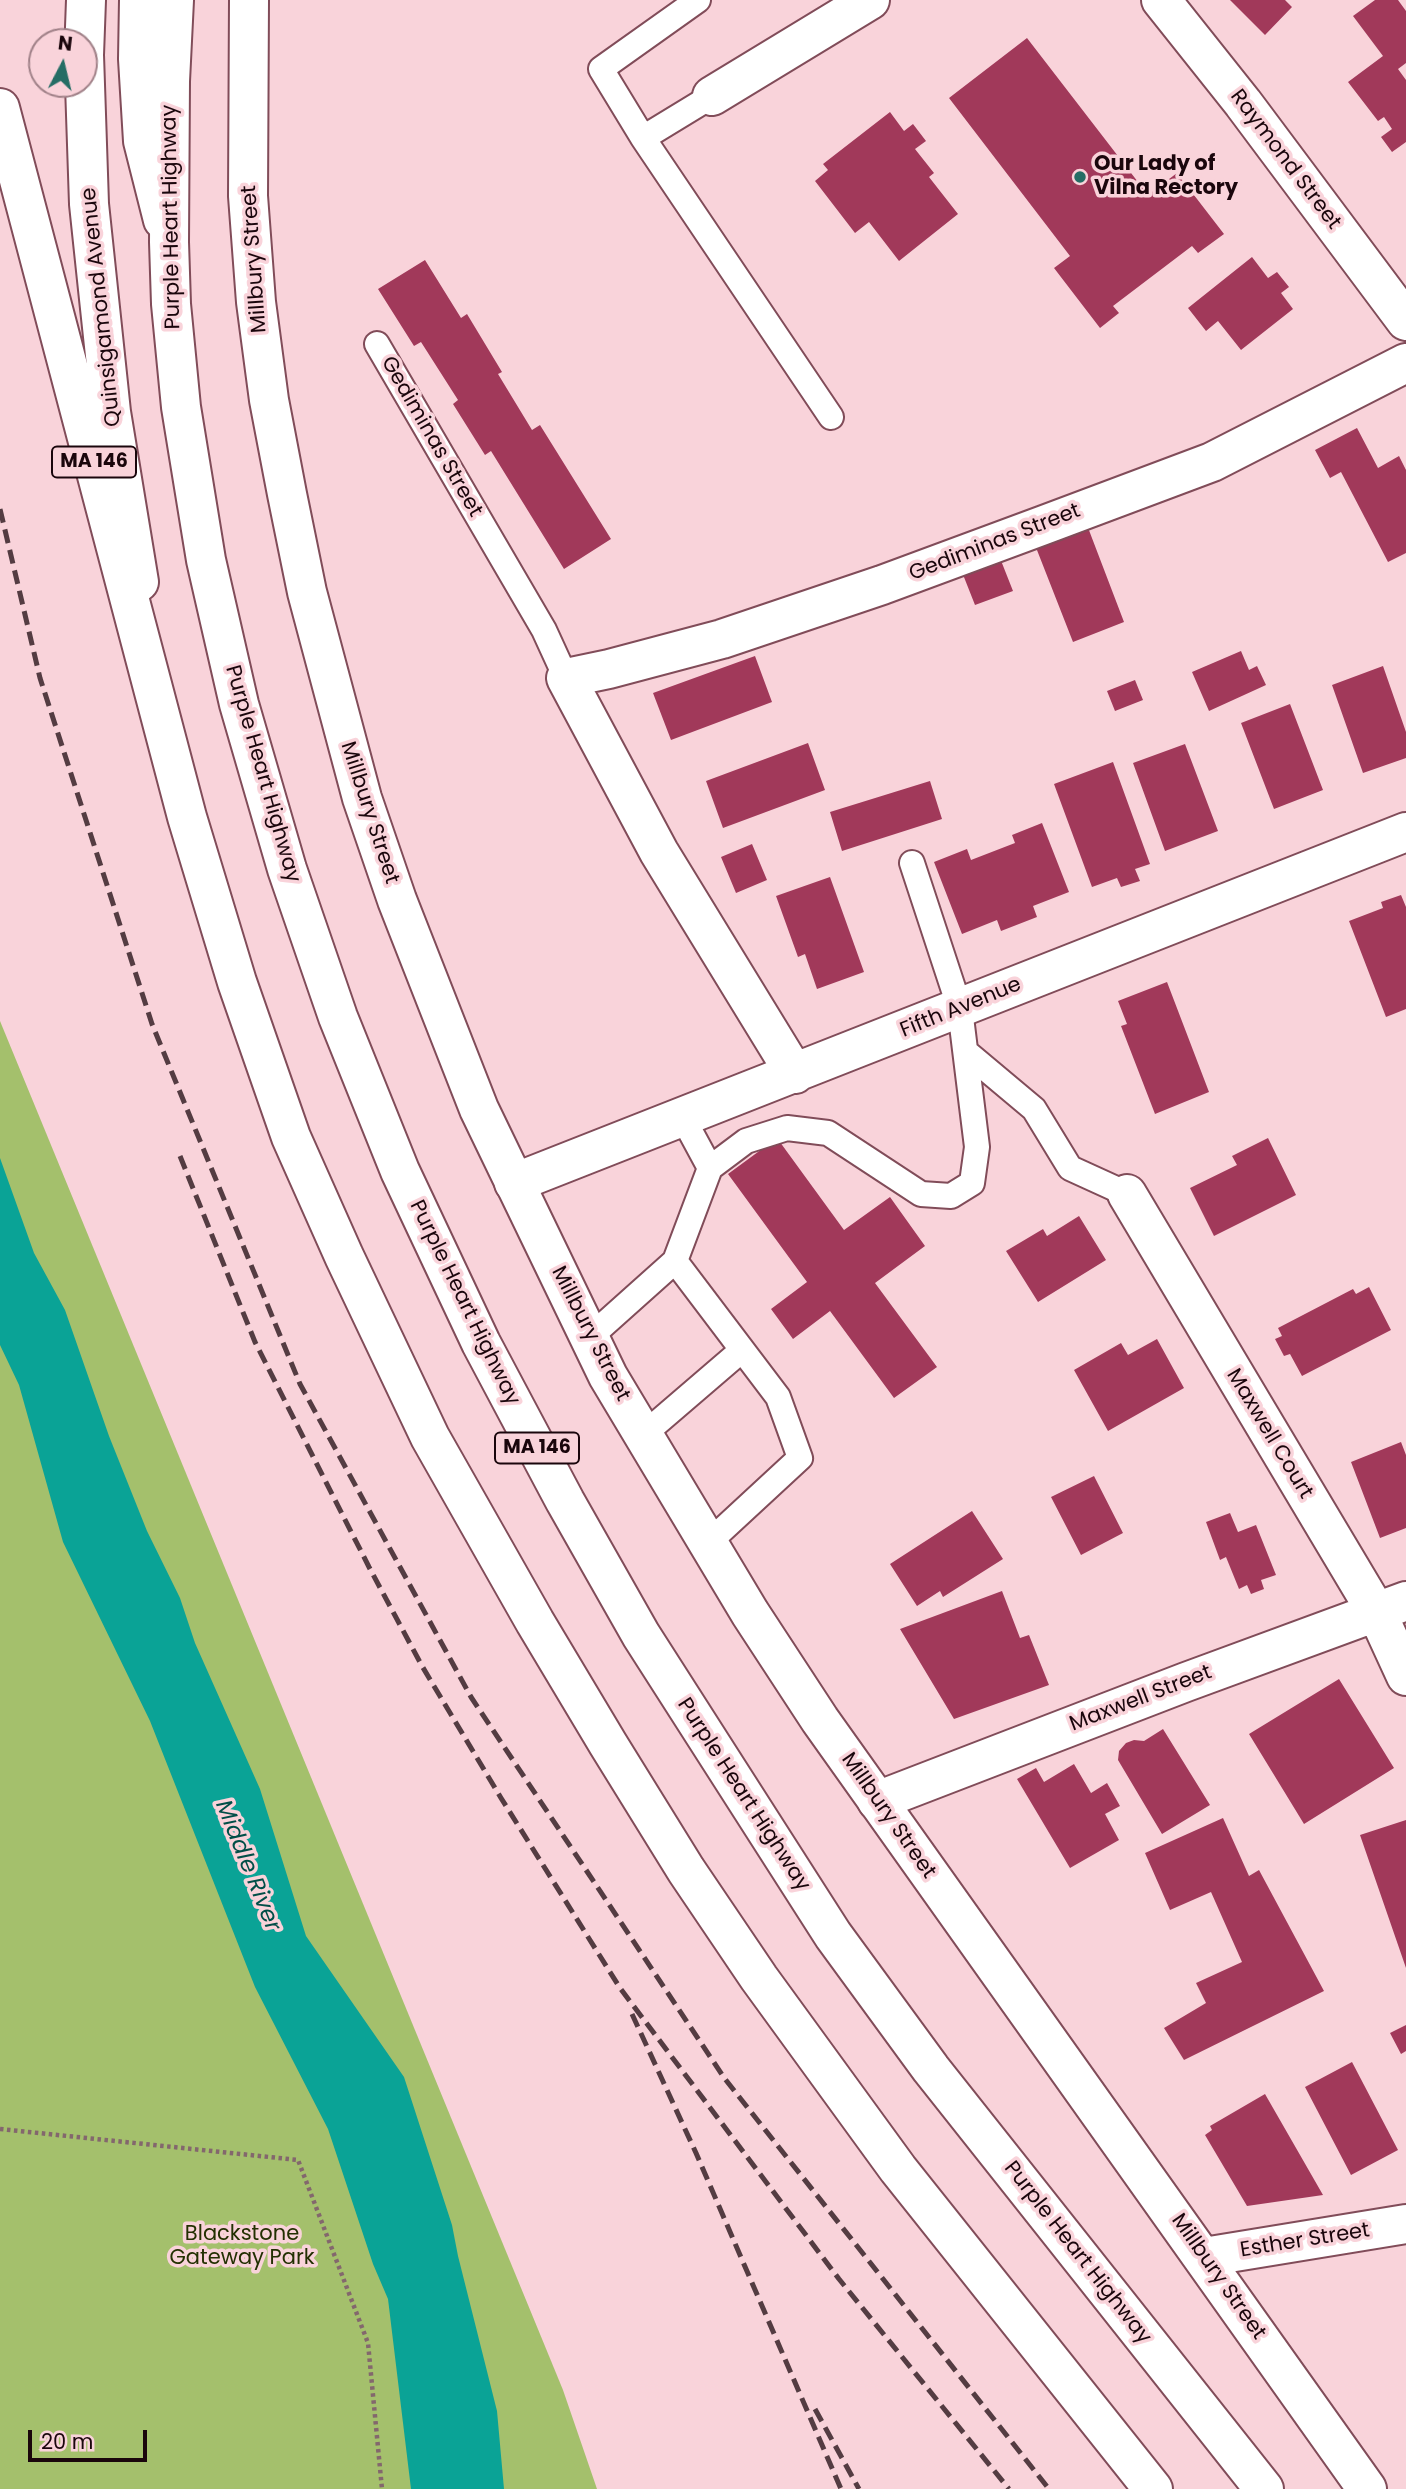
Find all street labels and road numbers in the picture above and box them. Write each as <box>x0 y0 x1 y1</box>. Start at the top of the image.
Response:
street label: Raymond Street <box>1224 85 1346 235</box>
street label: Purple Heart Highway <box>157 104 187 330</box>
street label: Millbury Street <box>237 184 273 334</box>
street label: Quinsigamond Avenue <box>77 186 127 428</box>
street label: Gediminas Street <box>375 352 487 522</box>
road number: MA 146 <box>52 446 136 477</box>
street label: Gediminas Street <box>906 499 1084 587</box>
street label: Purple Heart Highway <box>219 662 305 886</box>
street label: Millbury Street <box>334 739 404 887</box>
street label: Fifth Avenue <box>897 972 1025 1044</box>
street label: Purple Heart Highway <box>403 1196 525 1410</box>
street label: Millbury Street <box>545 1262 635 1406</box>
street label: Maxwell Court <box>1220 1364 1318 1504</box>
road number: MA 146 <box>495 1432 579 1464</box>
street label: Maxwell Street <box>1066 1660 1216 1738</box>
street label: Purple Heart Highway <box>671 1694 815 1896</box>
street label: Millbury Street <box>835 1748 941 1884</box>
street label: Purple Heart Highway <box>998 2157 1156 2349</box>
street label: Millbury Street <box>1165 2209 1271 2345</box>
street label: Esther Street <box>1238 2218 1372 2264</box>

